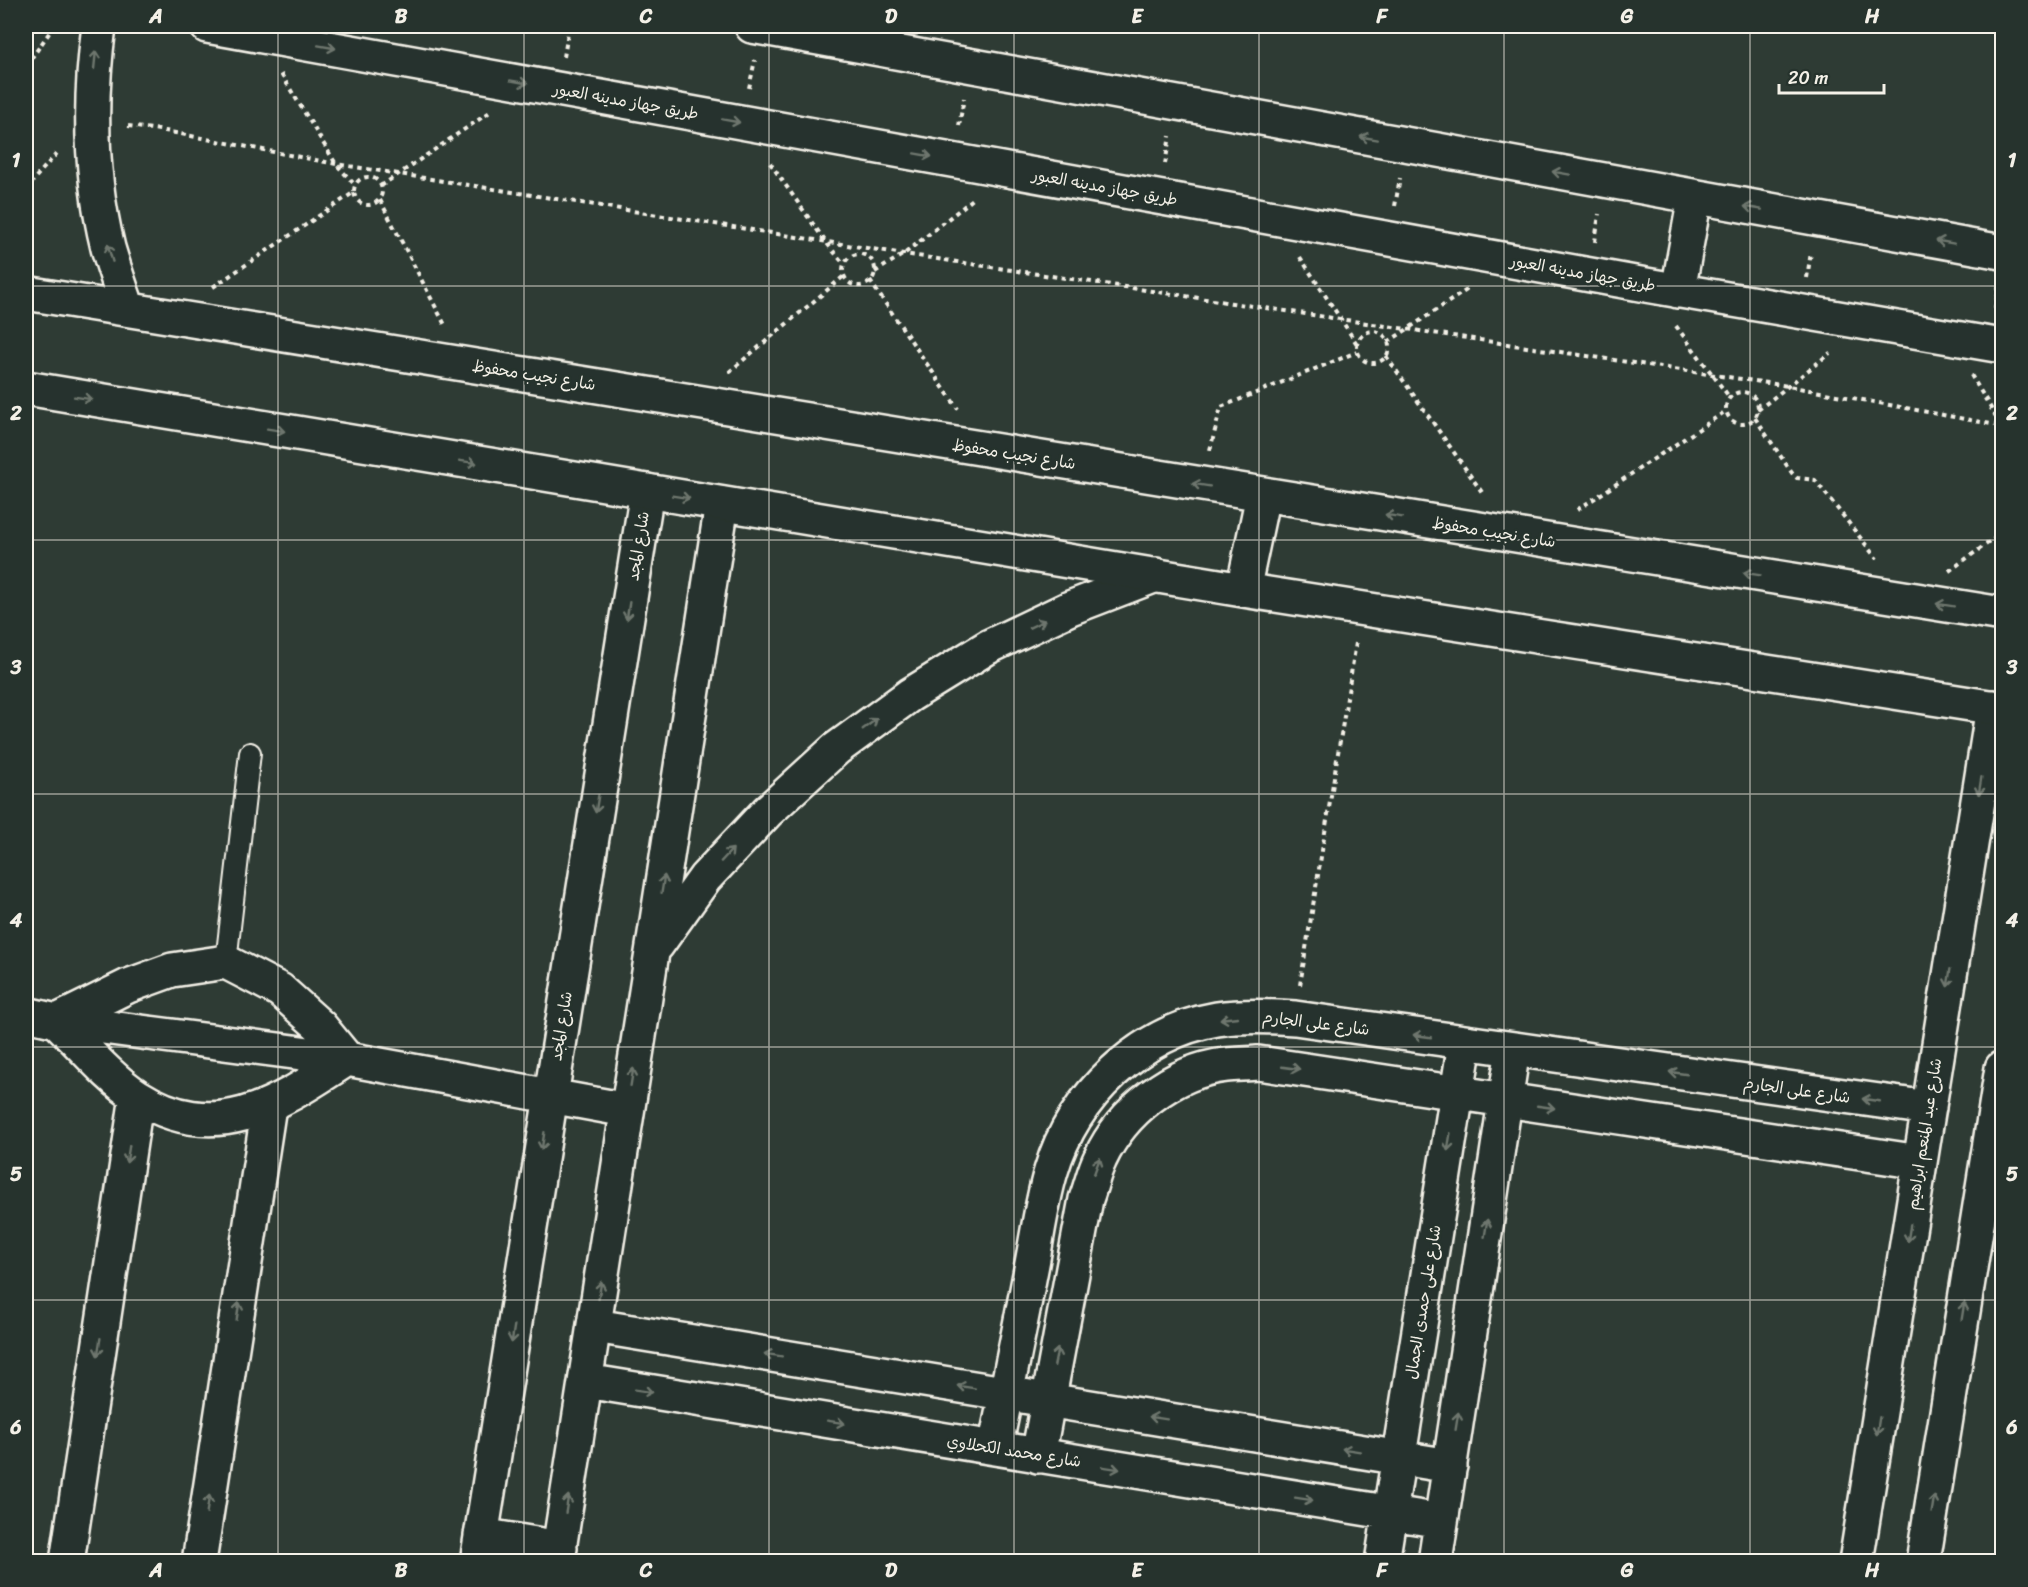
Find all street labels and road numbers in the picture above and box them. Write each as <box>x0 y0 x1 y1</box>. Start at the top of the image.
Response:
street label: طريق جهاز مدينه العبور <box>549 74 701 128</box>
street label: طريق جهاز مدينه العبور <box>1028 160 1180 214</box>
street label: طريق جهاز مدينه العبور <box>1506 246 1658 300</box>
street label: شارع نجيب محفوظ <box>470 351 598 399</box>
street label: شارع نجيب محفوظ <box>950 430 1078 478</box>
street label: شارع نجيب محفوظ <box>1430 508 1558 556</box>
street label: شارع المجد <box>618 509 658 583</box>
street label: شارع المجد <box>541 989 581 1063</box>
street label: شارع على الجارم <box>1261 1002 1371 1044</box>
street label: شارع عبد المنعم ابراهيم <box>1898 1056 1950 1212</box>
street label: شارع على الجارم <box>1742 1068 1852 1112</box>
street label: شارع على حمدى الجمال <box>1396 1223 1450 1381</box>
street label: شارع محمد الكحلاوي <box>945 1426 1083 1476</box>

